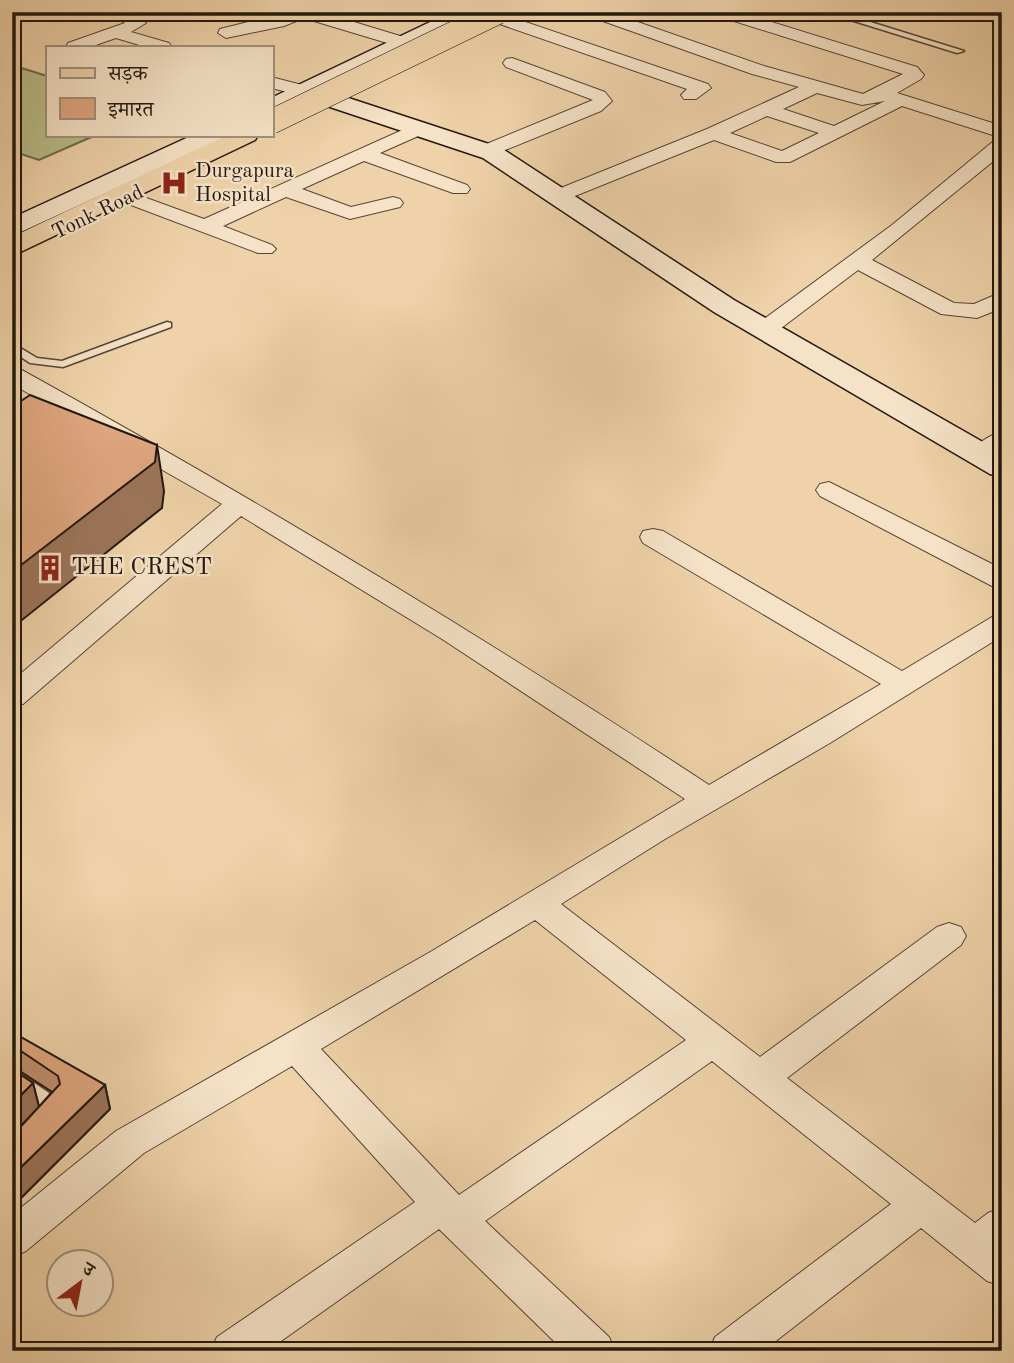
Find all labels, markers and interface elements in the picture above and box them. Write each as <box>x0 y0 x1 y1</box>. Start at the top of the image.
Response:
legend <box>46 46 273 136</box>
text: सड़क <box>107 64 148 85</box>
text: इमारत <box>107 100 155 121</box>
place label: Durgapura Hospital <box>195 161 294 206</box>
hospital icon: Durgapura Hospital <box>159 168 189 198</box>
street label: Tonk Road <box>49 182 147 244</box>
building icon: THE CREST <box>35 553 65 583</box>
place label: THE CREST <box>71 556 212 580</box>
north arrow <box>46 1248 116 1318</box>
text: उ <box>77 1259 98 1282</box>

